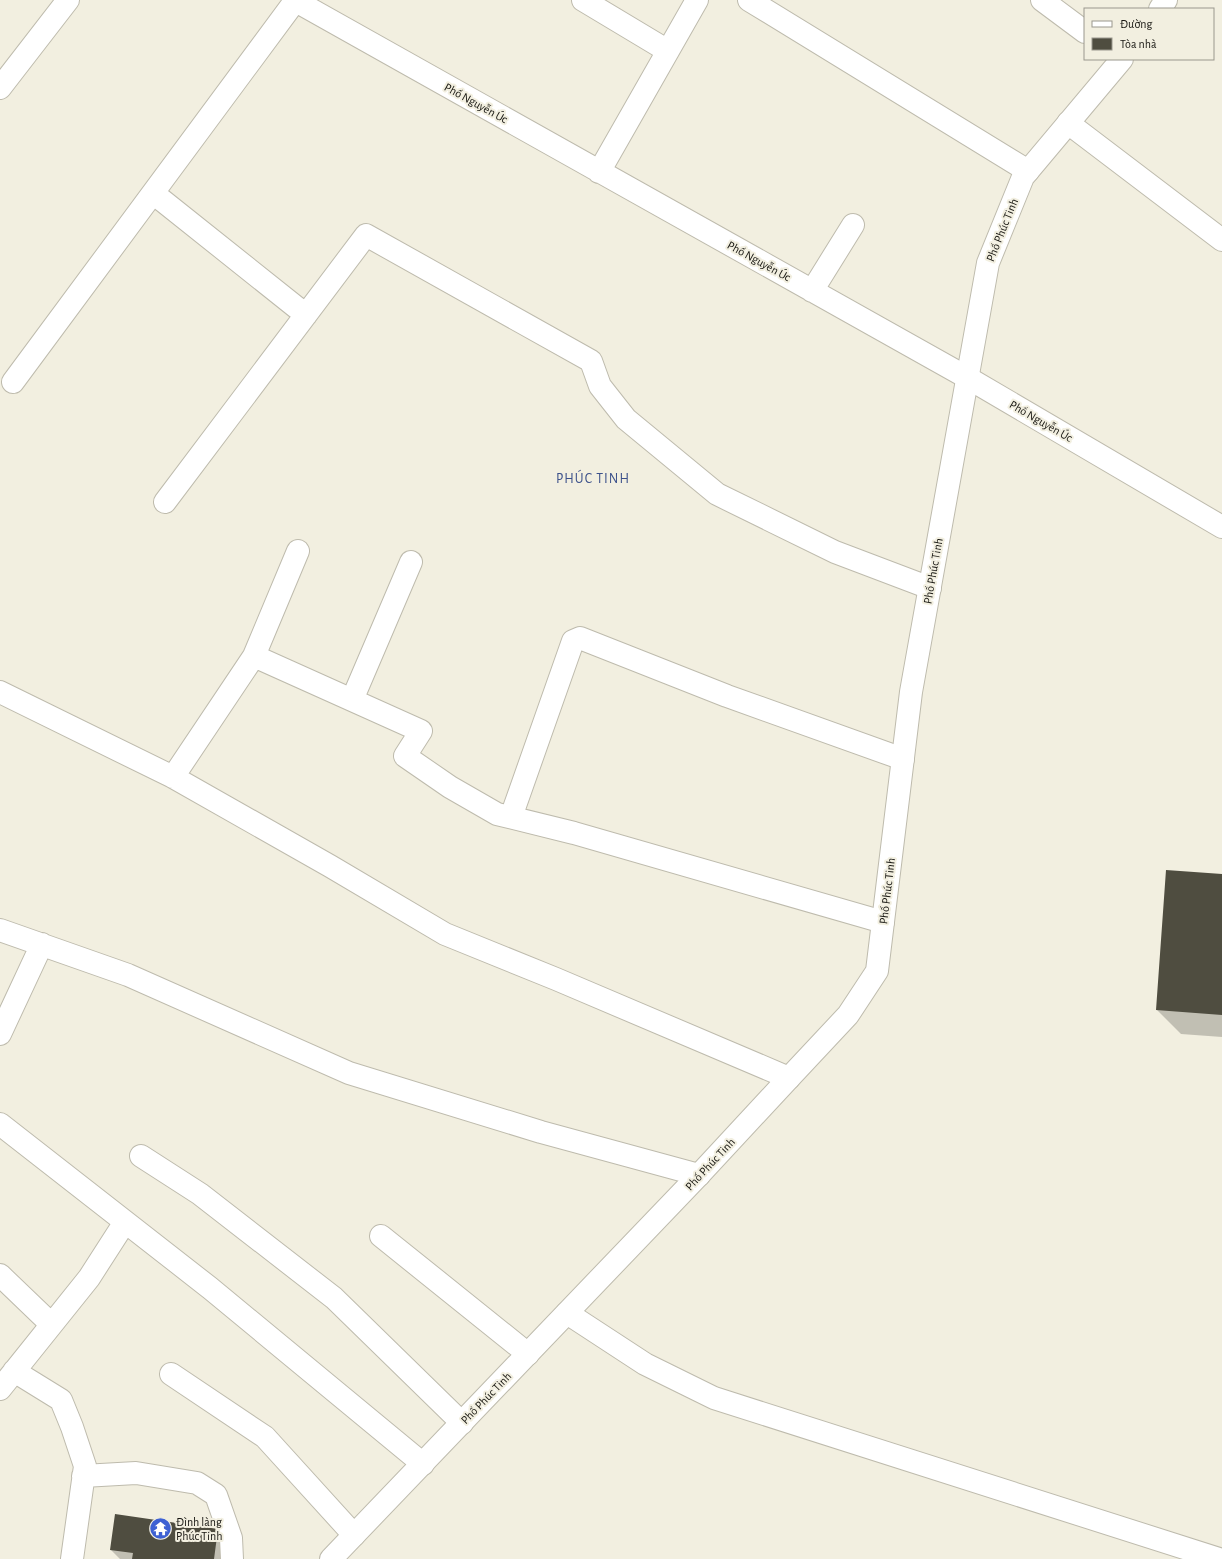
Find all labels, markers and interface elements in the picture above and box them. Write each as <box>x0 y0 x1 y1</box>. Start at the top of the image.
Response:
legend <box>1084 8 1214 60</box>
text: Đường <box>1120 18 1153 30</box>
text: Tòa nhà <box>1120 38 1157 50</box>
street label: Phố Nguyễn Úc <box>442 80 511 126</box>
street label: Phố Phúc Tinh <box>984 197 1020 263</box>
street label: Phố Nguyễn Úc <box>725 238 794 284</box>
street label: Phố Nguyễn Úc <box>1007 397 1075 445</box>
district label: PHÚC TINH <box>556 469 630 486</box>
street label: Phố Phúc Tinh <box>921 537 945 605</box>
street label: Phố Phúc Tinh <box>877 857 897 925</box>
street label: Phố Phúc Tinh <box>683 1135 737 1193</box>
street label: Phố Phúc Tinh <box>458 1370 514 1426</box>
temple icon: Đình làng Phúc Tinh <box>148 1516 174 1542</box>
place label: Đình làng Phúc Tinh <box>176 1516 222 1542</box>

